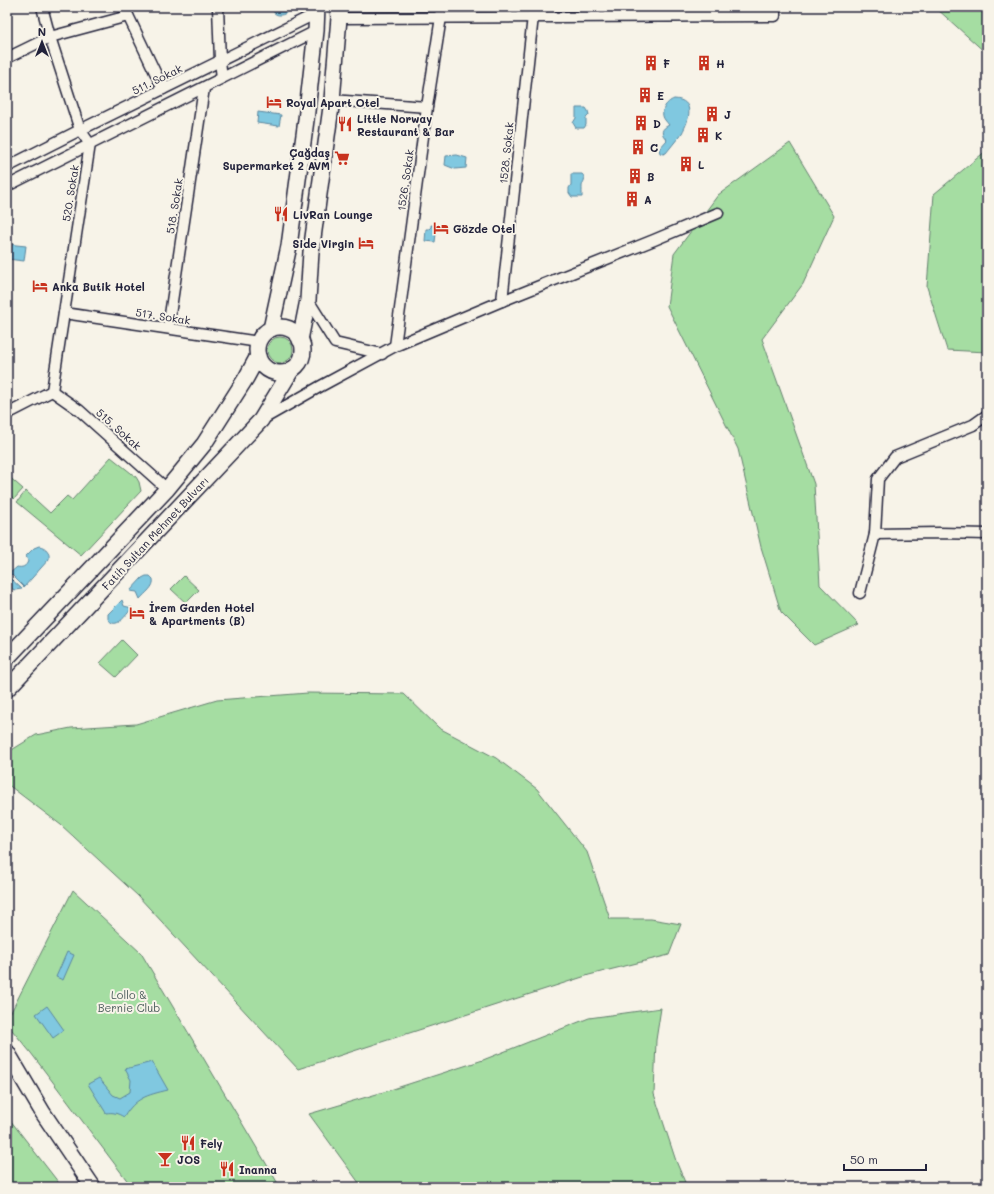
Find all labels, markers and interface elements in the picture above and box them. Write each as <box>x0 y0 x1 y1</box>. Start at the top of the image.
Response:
north arrow <box>22 22 62 62</box>
text: N <box>38 24 46 39</box>
building icon: F <box>642 54 660 72</box>
building icon: H <box>695 54 713 72</box>
place label: F <box>663 56 670 71</box>
place label: H <box>716 56 725 71</box>
street label: 511. Sokak <box>129 60 185 98</box>
building icon: E <box>636 86 654 104</box>
place label: E <box>657 88 664 103</box>
hotel icon: Royal Apart Otel <box>265 93 283 111</box>
place label: Royal Apart Otel <box>286 95 379 110</box>
building icon: J <box>703 105 721 123</box>
place label: J <box>724 107 731 122</box>
place label: Little Norway Restaurant & Bar <box>357 111 455 139</box>
building icon: D <box>632 114 650 132</box>
restaurant icon: Little Norway Restaurant & Bar <box>336 115 354 133</box>
place label: D <box>653 116 661 131</box>
street label: 1528. Sokak <box>495 121 517 185</box>
building icon: K <box>694 126 712 144</box>
place label: K <box>715 128 722 143</box>
building icon: C <box>629 138 647 156</box>
place label: C <box>650 140 658 155</box>
place label: Çağdaş Supermarket 2 AVM <box>223 145 330 173</box>
street label: 1526. Sokak <box>393 148 417 212</box>
supermarket icon: Çağdaş Supermarket 2 AVM <box>333 149 351 167</box>
building icon: L <box>677 155 695 173</box>
place label: L <box>698 157 705 172</box>
street label: 520. Sokak <box>58 163 82 222</box>
building icon: B <box>626 167 644 185</box>
place label: B <box>647 169 654 184</box>
street label: 518. Sokak <box>162 177 186 235</box>
building icon: A <box>623 190 641 208</box>
place label: A <box>644 192 652 207</box>
restaurant icon: LivRan Lounge <box>272 205 290 223</box>
place label: LivRan Lounge <box>293 207 373 222</box>
hotel icon: Gözde Otel <box>432 219 450 237</box>
place label: Gözde Otel <box>453 221 515 236</box>
hotel icon: Side Virgin <box>357 234 375 252</box>
place label: Side Virgin <box>293 236 354 251</box>
hotel icon: Anka Butik Hotel <box>31 277 49 295</box>
place label: Anka Butik Hotel <box>52 279 145 294</box>
street label: 517. Sokak <box>134 304 192 328</box>
street label: 515. Sokak <box>93 405 145 453</box>
street label: Fatih Sultan Mehmet Bulvarı <box>98 473 212 593</box>
place label: İrem Garden Hotel & Apartments (B) <box>149 600 254 628</box>
hotel icon: İrem Garden Hotel & Apartments (B) <box>128 604 146 622</box>
park label: Lollo & Bernie Club <box>98 987 160 1015</box>
restaurant icon: Fely <box>179 1134 197 1152</box>
place label: Fely <box>200 1136 223 1151</box>
scale bar <box>844 1146 926 1172</box>
bar icon: JOS <box>156 1150 174 1168</box>
text: 50 m <box>850 1151 878 1167</box>
place label: JOS <box>177 1152 200 1167</box>
restaurant icon: Inanna <box>218 1160 236 1178</box>
place label: Inanna <box>239 1162 277 1177</box>

